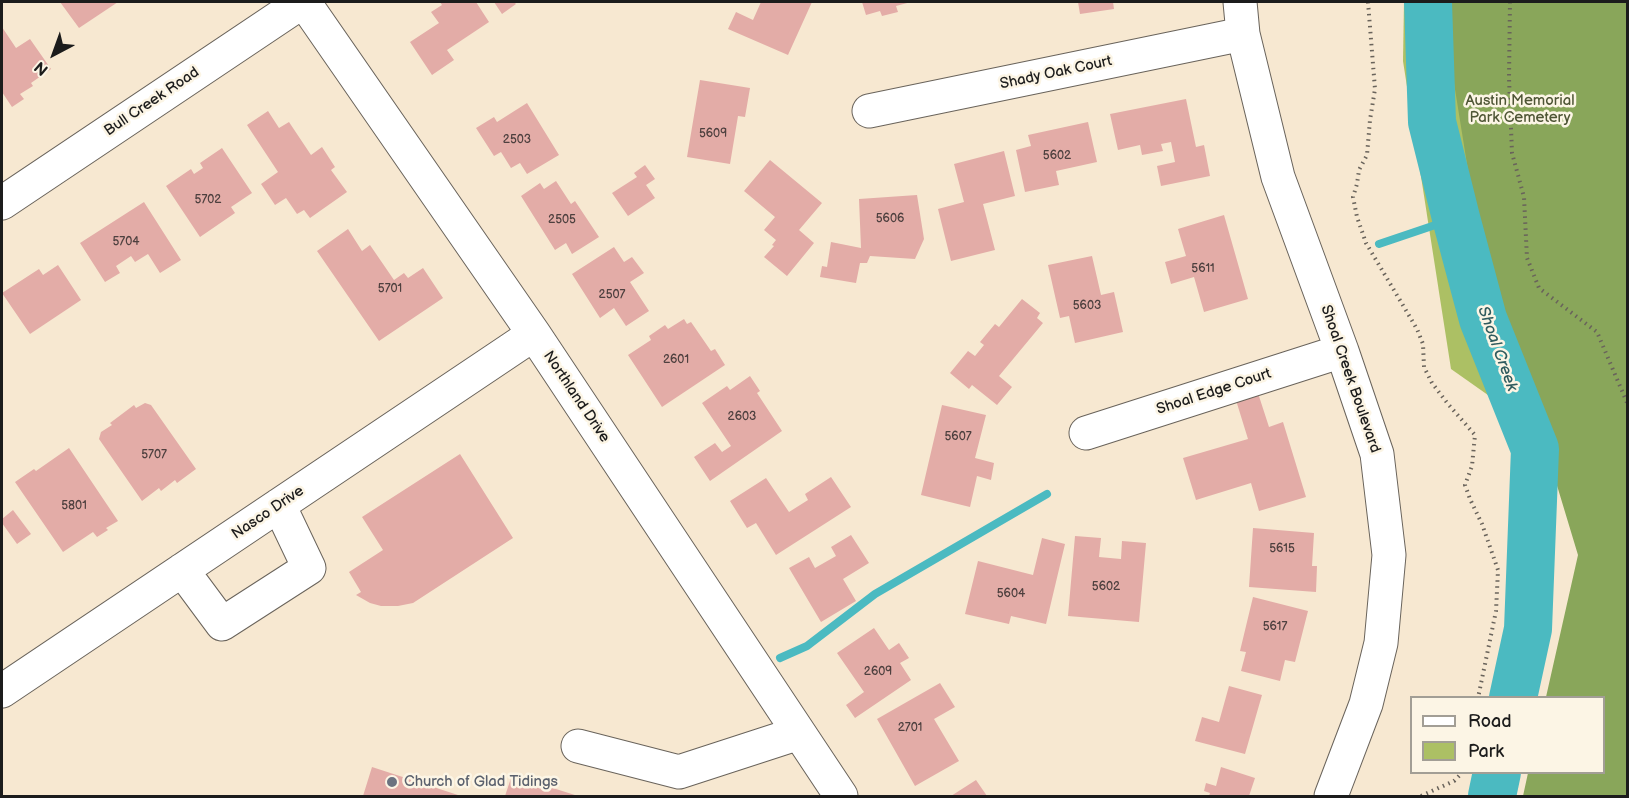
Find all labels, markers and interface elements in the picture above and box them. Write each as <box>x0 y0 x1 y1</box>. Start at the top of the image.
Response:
north arrow <box>24 24 84 84</box>
street label: Shady Oak Court <box>998 52 1114 94</box>
text: N <box>31 57 53 79</box>
street label: Bull Creek Road <box>101 64 203 140</box>
park label: Austin Memorial Park Cemetery <box>1466 92 1574 127</box>
house number: 5609 <box>699 127 727 141</box>
house number: 2503 <box>503 133 531 147</box>
house number: 5602 <box>1043 149 1071 163</box>
house number: 5702 <box>195 193 221 207</box>
house number: 5606 <box>876 212 904 226</box>
house number: 2505 <box>548 213 576 227</box>
house number: 5704 <box>112 235 140 249</box>
house number: 5611 <box>1191 262 1215 276</box>
house number: 5701 <box>378 282 402 296</box>
house number: 2507 <box>599 288 625 302</box>
house number: 5603 <box>1073 299 1101 313</box>
street label: Shoal Creek Boulevard <box>1316 303 1384 455</box>
water label: Shoal Creek <box>1473 304 1521 394</box>
street label: Northland Drive <box>539 348 613 446</box>
house number: 2601 <box>663 353 689 367</box>
street label: Shoal Edge Court <box>1154 365 1274 419</box>
house number: 2603 <box>728 410 756 424</box>
house number: 5607 <box>944 430 972 444</box>
house number: 5707 <box>141 448 167 462</box>
street label: Nasco Drive <box>229 482 307 544</box>
house number: 5801 <box>61 499 87 513</box>
house number: 5615 <box>1269 542 1295 556</box>
house number: 5602 <box>1092 580 1120 594</box>
house number: 5604 <box>997 587 1025 601</box>
house number: 5617 <box>1263 620 1287 634</box>
house number: 2609 <box>864 665 892 679</box>
legend <box>1410 696 1605 774</box>
text: Road <box>1468 711 1512 732</box>
house number: 2701 <box>898 721 922 735</box>
text: Park <box>1468 741 1504 762</box>
place label: Church of Glad Tidings <box>404 773 558 791</box>
marker: Church of Glad Tidings <box>385 775 399 789</box>

